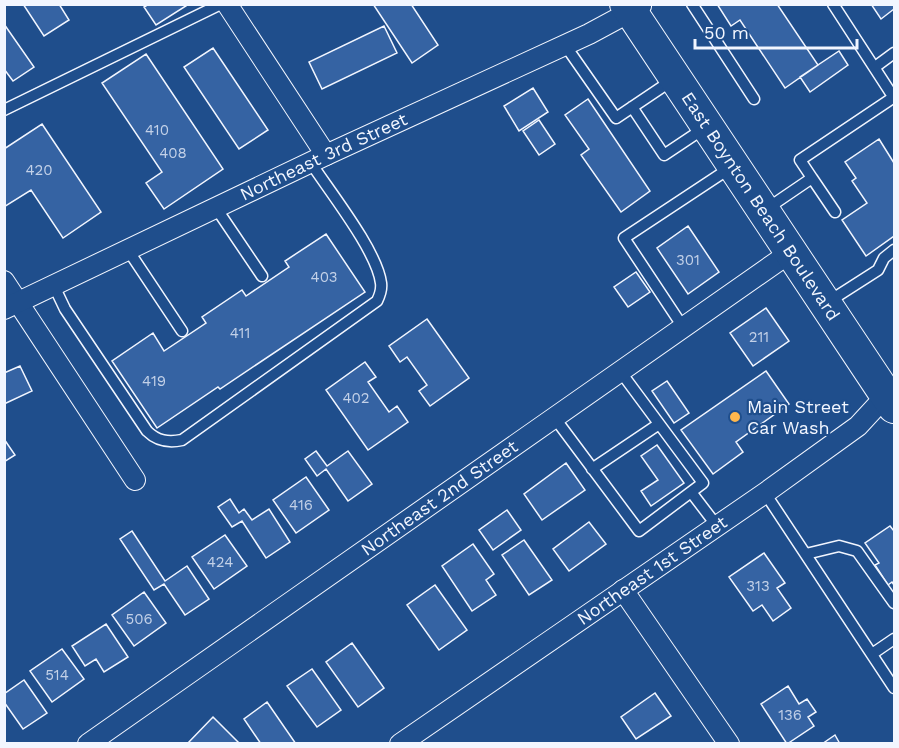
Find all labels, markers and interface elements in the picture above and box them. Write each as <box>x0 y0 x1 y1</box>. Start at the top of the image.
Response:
scale bar <box>695 12 857 50</box>
text: 50 m <box>704 22 749 43</box>
street label: East Boynton Beach Boulevard <box>677 88 844 324</box>
street label: Northeast 3rd Street <box>236 108 411 205</box>
house number: 410 <box>145 121 169 139</box>
house number: 408 <box>159 144 187 162</box>
house number: 420 <box>25 161 53 179</box>
house number: 301 <box>676 251 700 269</box>
house number: 403 <box>311 268 337 286</box>
house number: 411 <box>230 324 250 342</box>
house number: 211 <box>749 328 769 346</box>
house number: 419 <box>142 372 166 390</box>
house number: 402 <box>342 389 370 407</box>
place label: Main Street Car Wash <box>747 396 849 438</box>
marker: Main Street Car Wash <box>728 410 742 424</box>
street label: Northeast 2nd Street <box>357 435 522 560</box>
house number: 416 <box>289 496 313 514</box>
street label: Northeast 1st Street <box>573 511 731 629</box>
house number: 424 <box>207 553 233 571</box>
house number: 313 <box>746 577 770 595</box>
house number: 506 <box>125 610 153 628</box>
house number: 514 <box>45 666 69 684</box>
house number: 136 <box>778 706 802 724</box>

